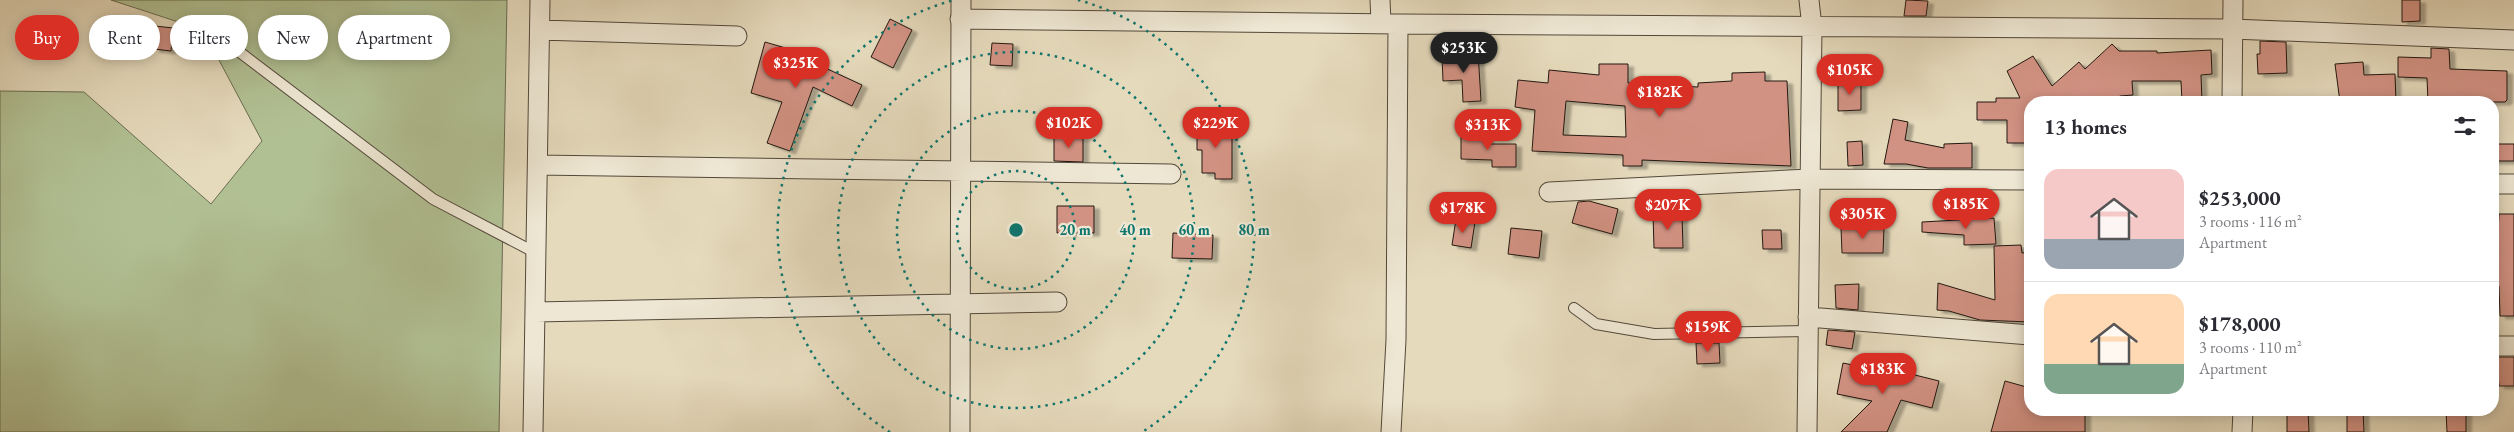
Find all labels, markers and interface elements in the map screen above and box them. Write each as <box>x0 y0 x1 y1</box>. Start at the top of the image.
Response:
chip: Buy <box>15 15 79 60</box>
chip: Rent <box>89 15 160 60</box>
chip: Filters <box>170 15 248 60</box>
chip: New <box>258 15 328 60</box>
chip: Apartment <box>338 15 450 60</box>
pin: $253K <box>1429 32 1499 74</box>
text: $253K <box>1442 37 1486 58</box>
pin: $325K <box>761 46 831 89</box>
text: $325K <box>774 52 818 73</box>
pin: $105K <box>1815 54 1885 96</box>
text: $105K <box>1828 59 1872 80</box>
pin: $182K <box>1625 76 1695 118</box>
text: $182K <box>1638 81 1682 102</box>
pin: $102K <box>1034 106 1104 149</box>
pin: $229K <box>1181 106 1251 149</box>
pin: $313K <box>1453 108 1523 151</box>
text: $102K <box>1047 112 1091 133</box>
text: $229K <box>1194 112 1238 133</box>
icon: filters <box>2451 112 2479 140</box>
text: 13 homes <box>2044 113 2127 140</box>
text: $313K <box>1466 114 1510 135</box>
text: $253,000 <box>2199 184 2281 211</box>
pin: $207K <box>1633 188 1703 231</box>
pin: $185K <box>1931 188 2001 230</box>
icon: home <box>2084 189 2144 249</box>
pin: $178K <box>1428 192 1498 234</box>
text: $185K <box>1944 193 1988 214</box>
text: $207K <box>1646 194 1690 215</box>
text: $178K <box>1441 197 1485 218</box>
pin: $305K <box>1828 198 1898 240</box>
text: $305K <box>1841 203 1885 224</box>
text: 3 rooms · 116 m² <box>2199 211 2302 232</box>
text: 20 m <box>1059 220 1091 239</box>
text: 40 m <box>1119 220 1151 239</box>
text: 60 m <box>1178 220 1210 239</box>
text: 80 m <box>1238 220 1270 239</box>
centre of rings <box>1007 221 1025 239</box>
text: Apartment <box>2199 232 2267 253</box>
pin: $159K <box>1673 310 1743 353</box>
text: $178,000 <box>2199 310 2281 337</box>
icon: home <box>2084 314 2144 374</box>
text: $159K <box>1686 316 1730 337</box>
text: 3 rooms · 110 m² <box>2199 337 2302 358</box>
pin: $183K <box>1848 352 1918 395</box>
text: $183K <box>1861 358 1905 379</box>
text: Apartment <box>2199 358 2267 379</box>

